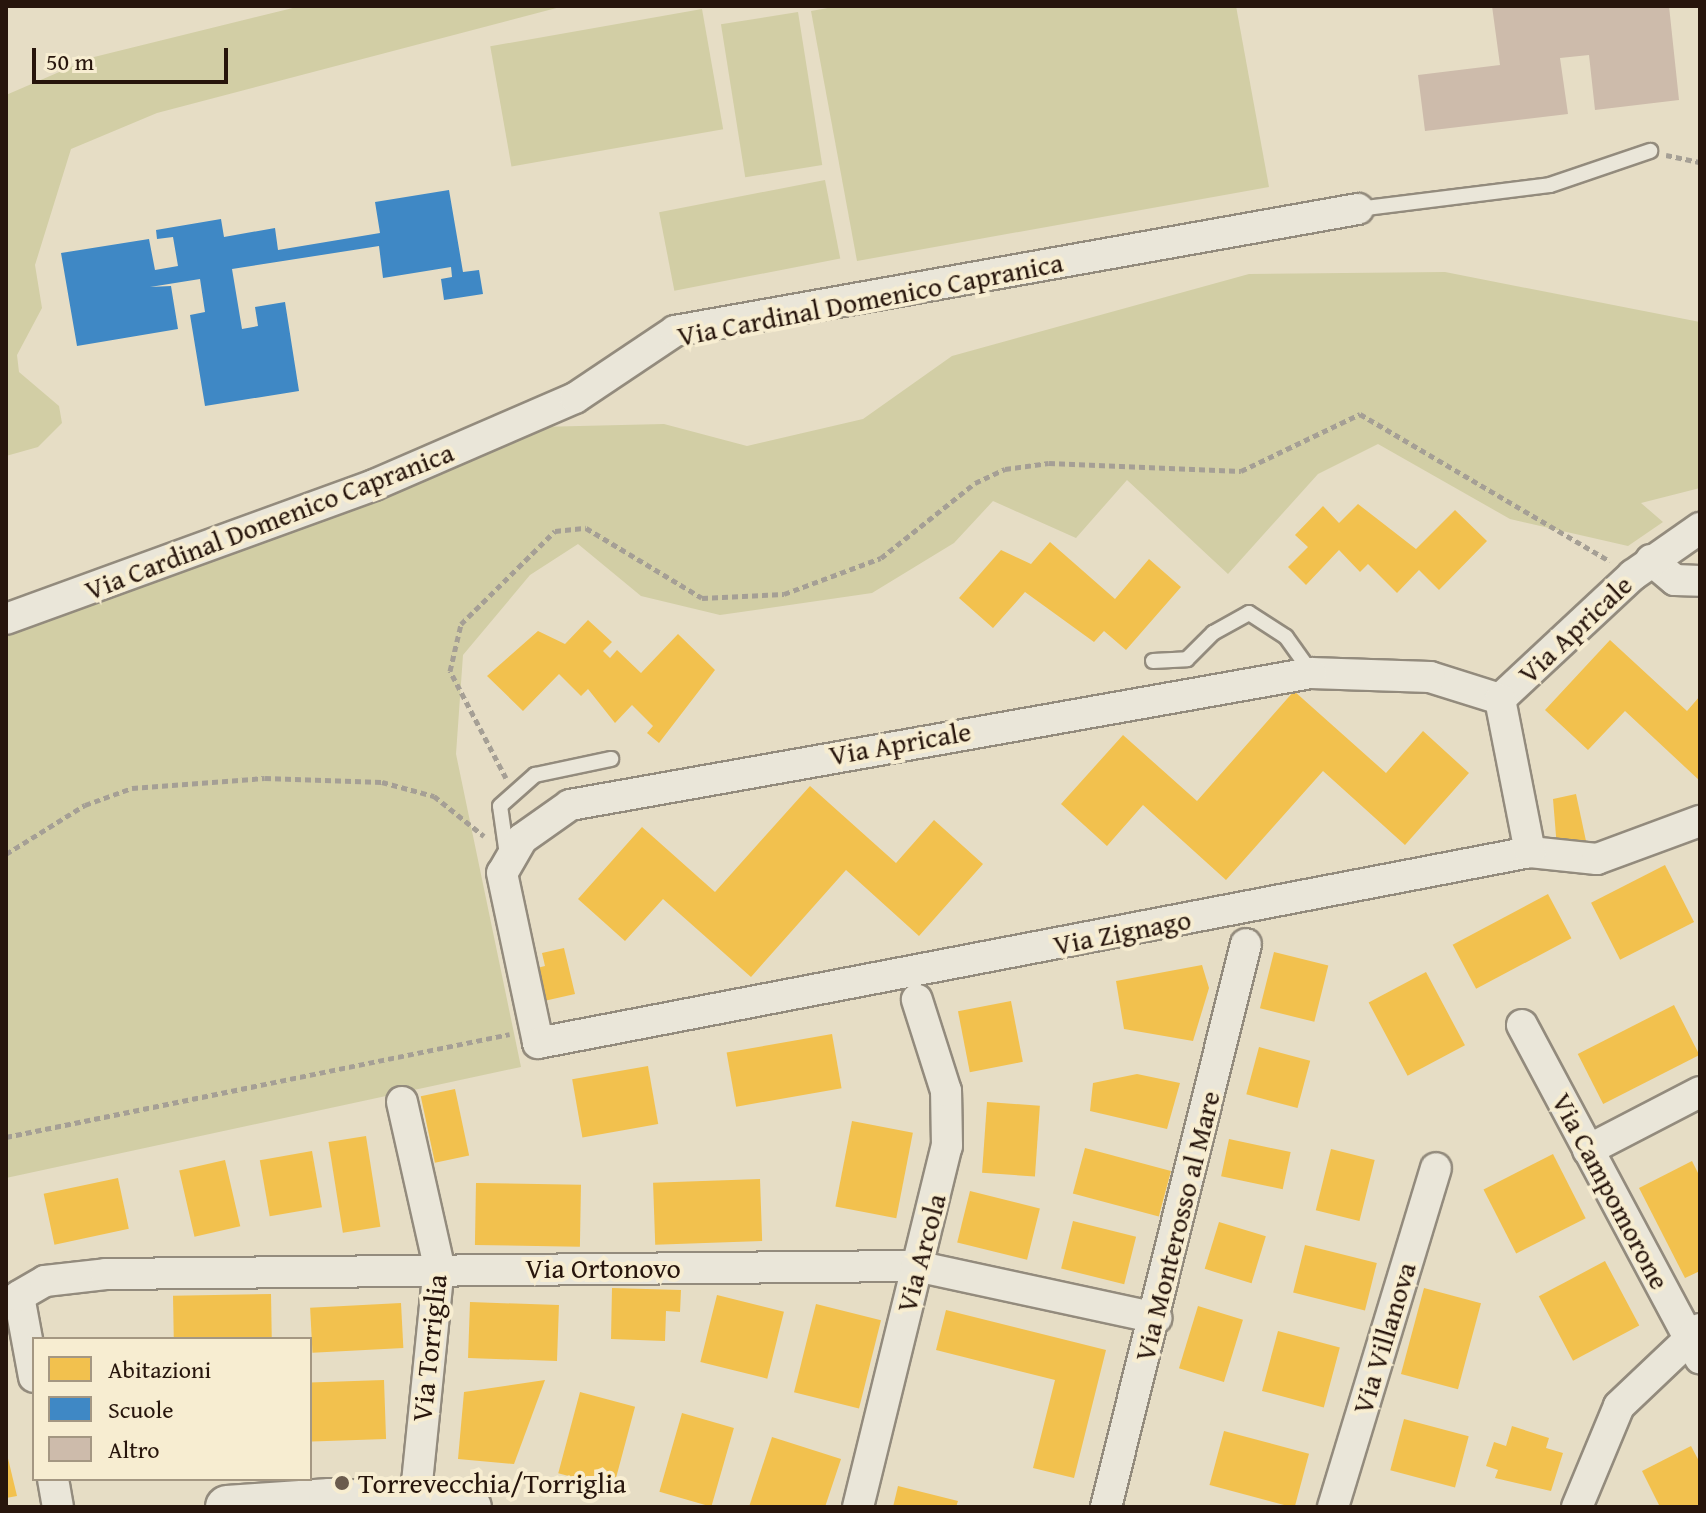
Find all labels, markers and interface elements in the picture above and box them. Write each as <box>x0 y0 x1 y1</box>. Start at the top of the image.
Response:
scale bar <box>36 32 232 82</box>
text: 50 m <box>46 44 94 79</box>
street label: Via Cardinal Domenico Capranica <box>674 245 1066 353</box>
street label: Via Cardinal Domenico Capranica <box>80 435 458 607</box>
street label: Via Apricale <box>1511 568 1639 690</box>
street label: Via Apricale <box>826 714 974 772</box>
street label: Via Zignago <box>1050 902 1194 962</box>
street label: Via Monterosso al Mare <box>1127 1087 1227 1365</box>
street label: Via Campomorone <box>1545 1087 1677 1295</box>
street label: Via Arcola <box>889 1190 953 1316</box>
street label: Via Ortonovo <box>525 1251 681 1285</box>
street label: Via Villanova <box>1345 1258 1423 1418</box>
street label: Via Torriglia <box>405 1272 453 1424</box>
legend <box>32 1337 312 1481</box>
text: Abitazioni <box>108 1352 211 1387</box>
text: Scuole <box>108 1392 174 1427</box>
text: Altro <box>108 1432 160 1467</box>
place label: Torrevecchia/Torriglia <box>358 1466 626 1500</box>
marker: Torrevecchia/Torriglia <box>333 1474 351 1492</box>

